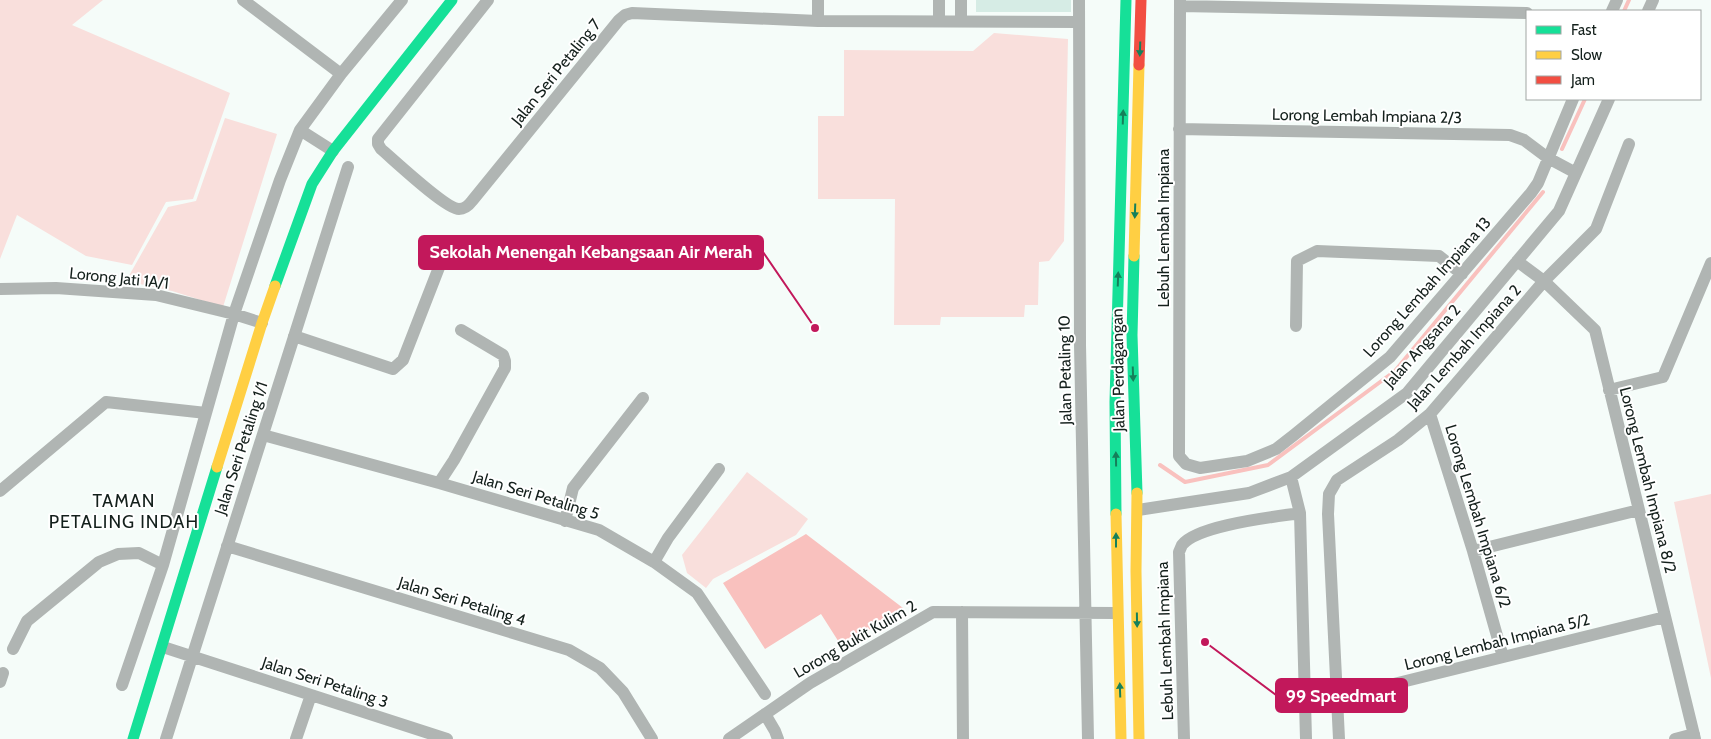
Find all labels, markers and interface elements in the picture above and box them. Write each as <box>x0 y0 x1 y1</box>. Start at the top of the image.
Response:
legend <box>1526 10 1701 100</box>
street label: Jalan Seri Petaling 7 <box>507 15 605 130</box>
text: Fast <box>1571 21 1596 39</box>
one-way arrow <box>1135 41 1143 57</box>
text: Slow <box>1571 46 1602 64</box>
text: Jam <box>1570 71 1595 89</box>
street label: Lorong Lembah Impiana 2/3 <box>1272 105 1462 127</box>
one-way arrow <box>1119 108 1127 124</box>
street label: Lebuh Lembah Impiana <box>1154 148 1173 308</box>
one-way arrow <box>1131 203 1139 219</box>
street label: Lorong Lembah Impiana 13 <box>1359 213 1495 361</box>
callout: Sekolah Menengah Kebangsaan Air Merah <box>419 236 763 269</box>
text: Sekolah Menengah Kebangsaan Air Merah <box>429 241 753 263</box>
street label: Lorong Jati 1A/1 <box>68 263 170 293</box>
one-way arrow <box>1115 271 1123 287</box>
street label: Jalan Lembah Impiana 2 <box>1402 281 1525 414</box>
street label: Jalan Angsana 2 <box>1379 301 1464 392</box>
street label: Jalan Perdagangan <box>1107 308 1129 433</box>
street label: Jalan Petaling 10 <box>1055 315 1075 426</box>
one-way arrow <box>1130 366 1138 382</box>
street label: Jalan Seri Petaling 1/1 <box>210 379 271 518</box>
street label: Lorong Lembah Impiana 8/2 <box>1616 385 1680 575</box>
street label: Lorong Lembah Impiana 6/2 <box>1441 422 1515 610</box>
one-way arrow <box>1112 451 1120 467</box>
street label: Jalan Seri Petaling 5 <box>469 466 602 523</box>
district label: TAMAN PETALING INDAH <box>49 490 199 533</box>
one-way arrow <box>1112 532 1120 548</box>
street label: Lebuh Lembah Impiana <box>1153 561 1177 721</box>
street label: Jalan Seri Petaling 4 <box>395 572 528 629</box>
street label: Lorong Bukit Kulim 2 <box>790 596 920 682</box>
street label: Lorong Lembah Impiana 5/2 <box>1402 610 1592 674</box>
one-way arrow <box>1133 612 1141 628</box>
street label: Jalan Seri Petaling 3 <box>258 652 391 711</box>
callout: 99 Speedmart <box>1276 679 1407 712</box>
one-way arrow <box>1116 682 1124 698</box>
text: 99 Speedmart <box>1286 685 1396 707</box>

